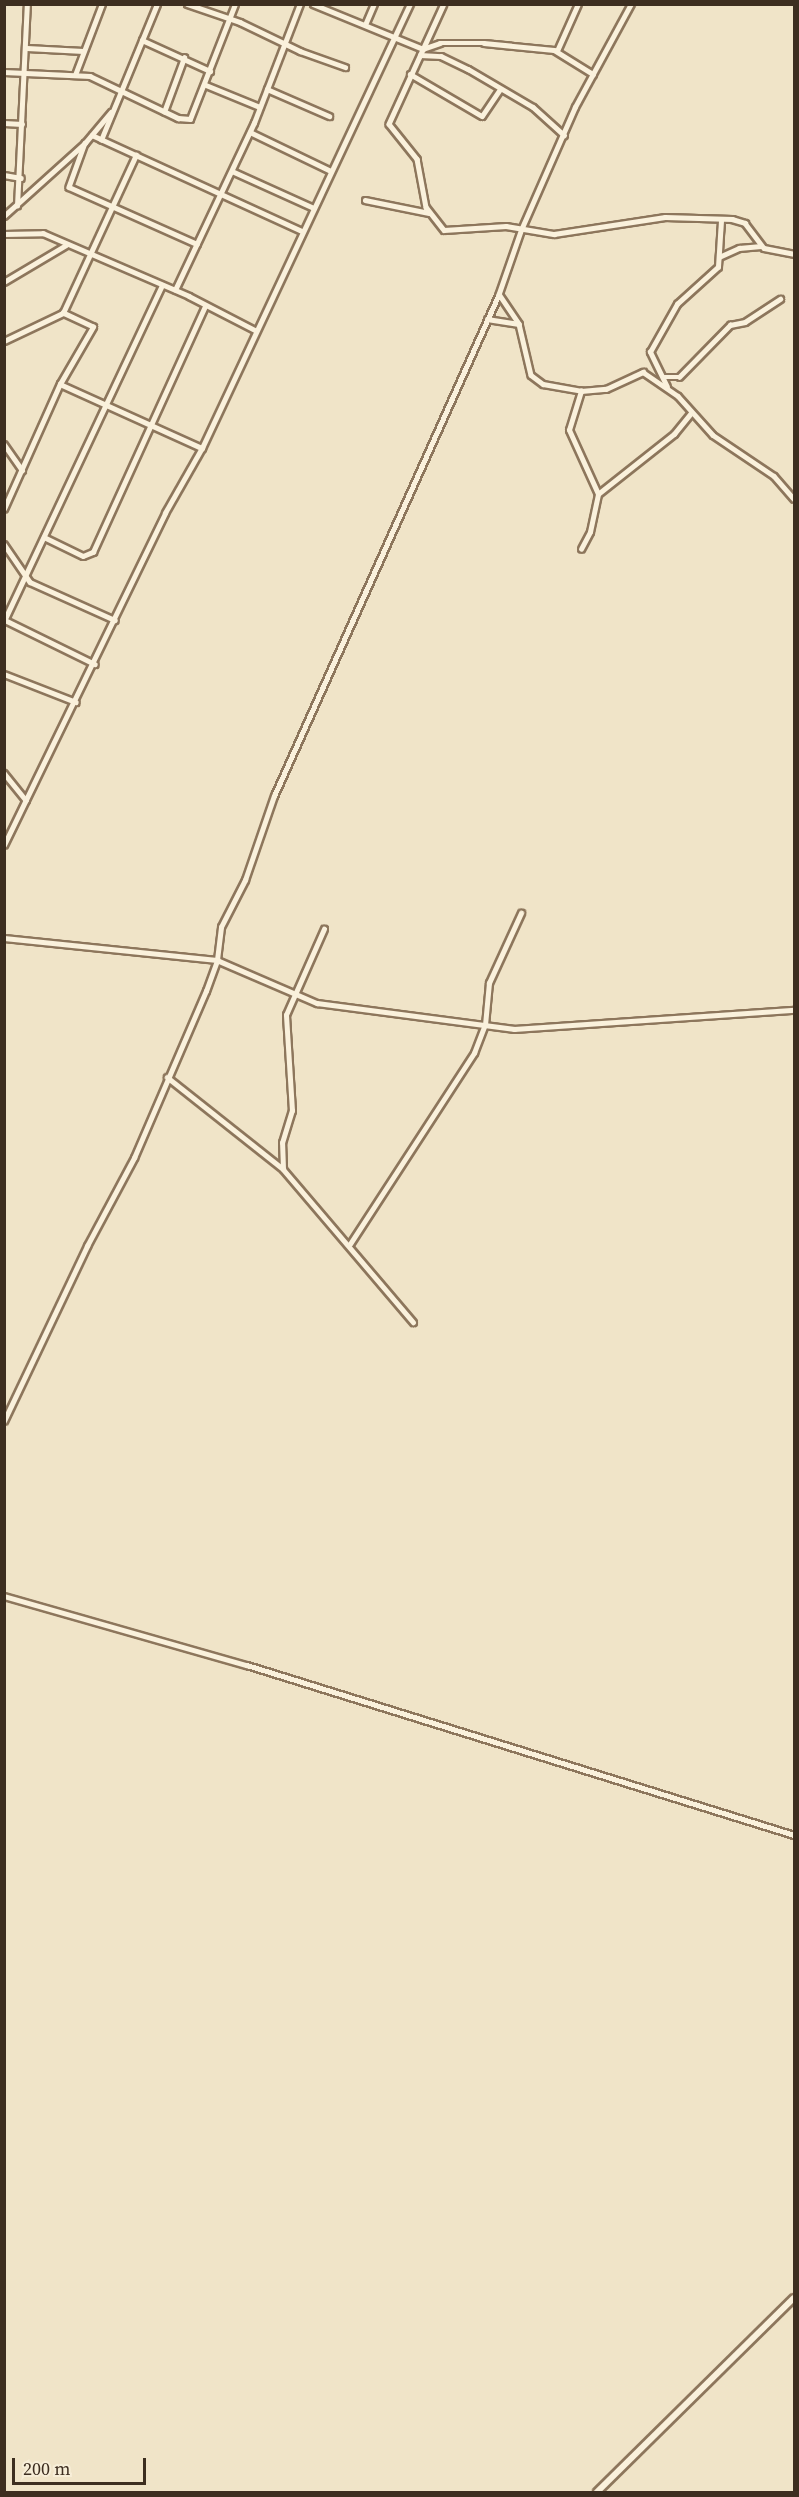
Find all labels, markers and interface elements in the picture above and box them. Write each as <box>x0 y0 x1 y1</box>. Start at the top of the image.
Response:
scale bar <box>15 2446 148 2484</box>
text: 200 m <box>23 2456 70 2481</box>

